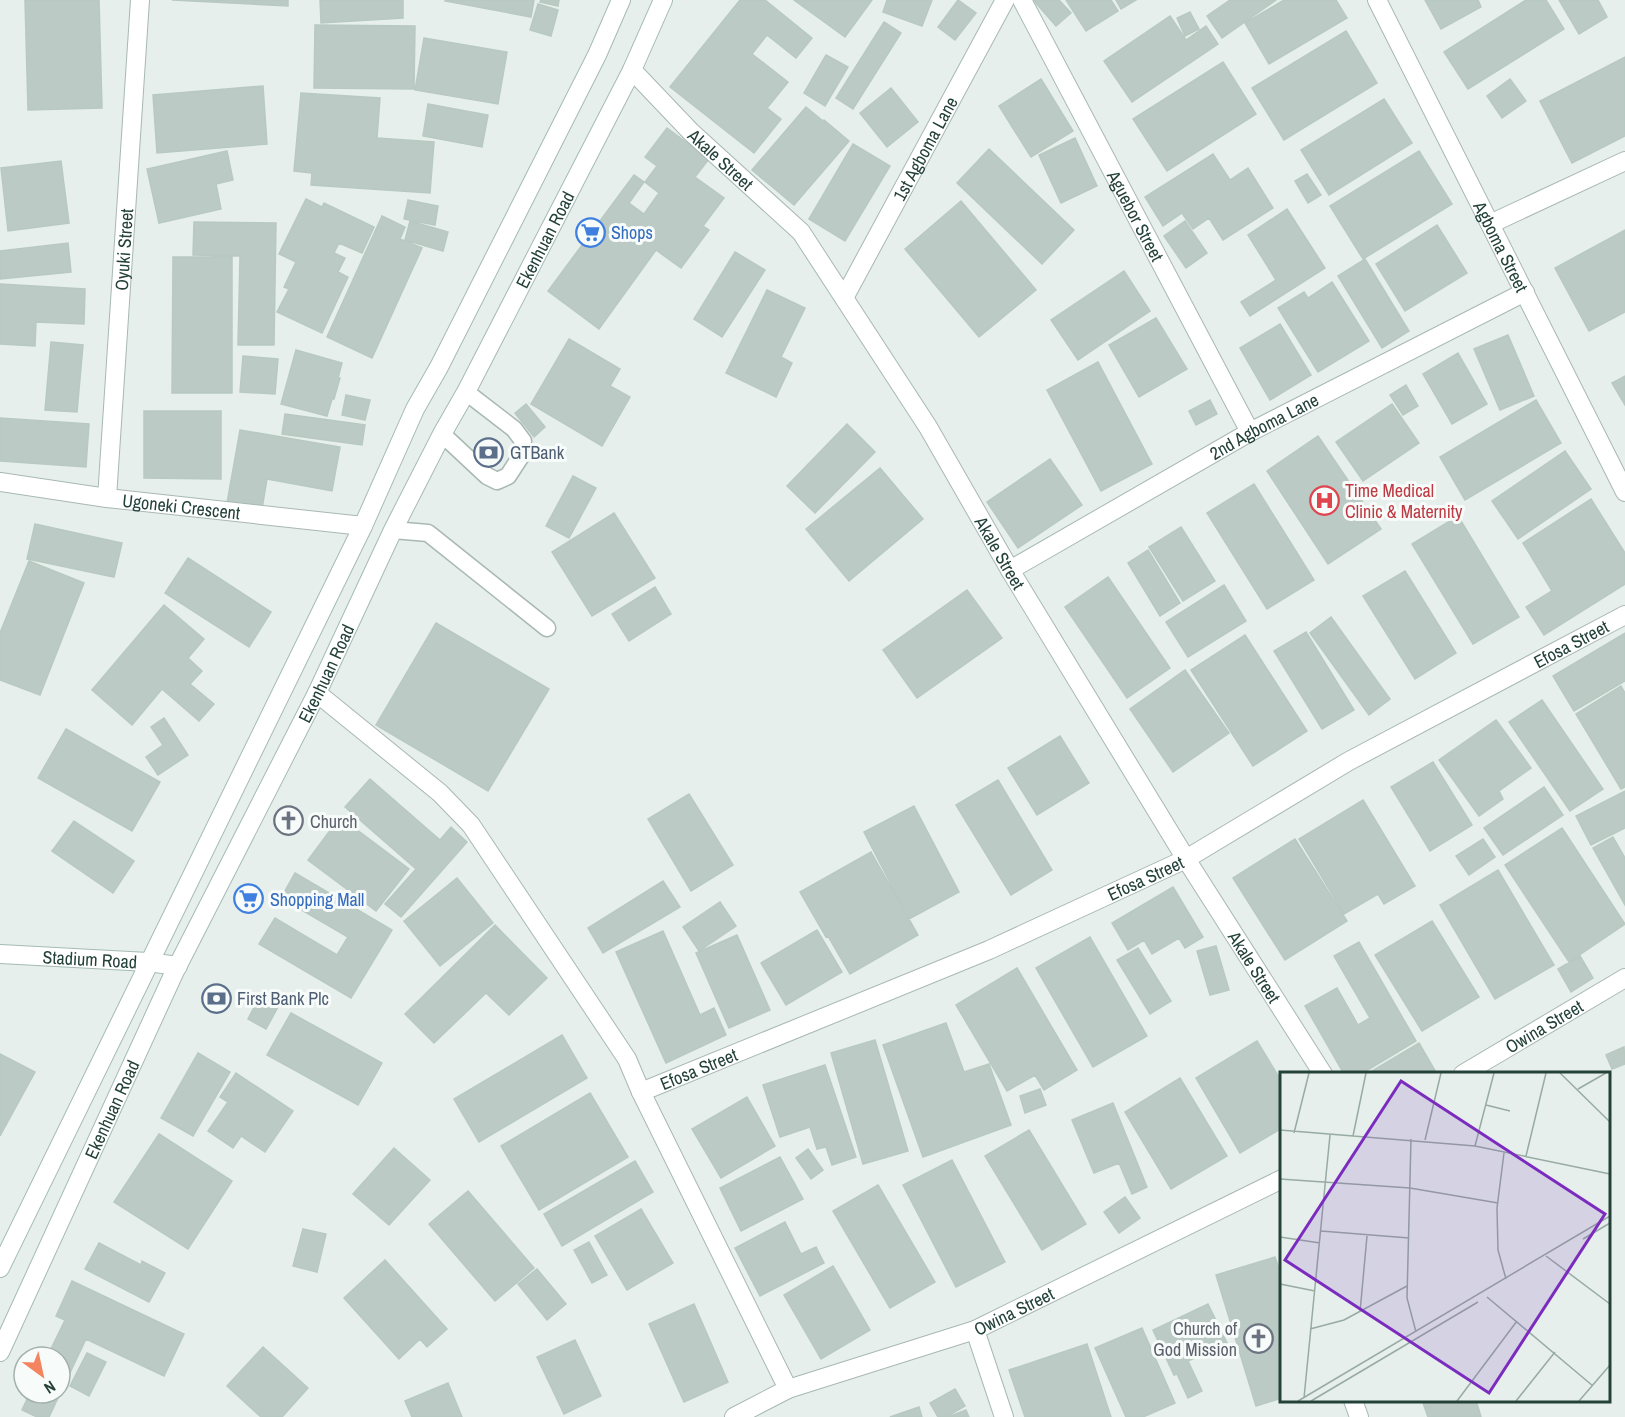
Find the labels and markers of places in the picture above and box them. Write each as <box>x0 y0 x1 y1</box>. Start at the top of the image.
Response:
supermarket icon: Shops <box>574 216 606 248</box>
place label: Shops <box>611 220 653 245</box>
bank icon: GTBank <box>473 436 505 468</box>
place label: GTBank <box>510 440 565 465</box>
place label: Time Medical Clinic & Maternity <box>1345 478 1463 524</box>
hospital icon: Time Medical Clinic & Maternity <box>1308 484 1340 516</box>
church icon: Church <box>273 805 305 837</box>
place label: Church <box>310 809 358 834</box>
supermarket icon: Shopping Mall <box>233 883 265 915</box>
place label: Shopping Mall <box>270 887 364 912</box>
bank icon: First Bank Plc <box>200 982 232 1014</box>
place label: First Bank Plc <box>237 986 329 1011</box>
place label: Church of God Mission <box>1153 1316 1238 1362</box>
church icon: Church of God Mission <box>1242 1322 1274 1354</box>

